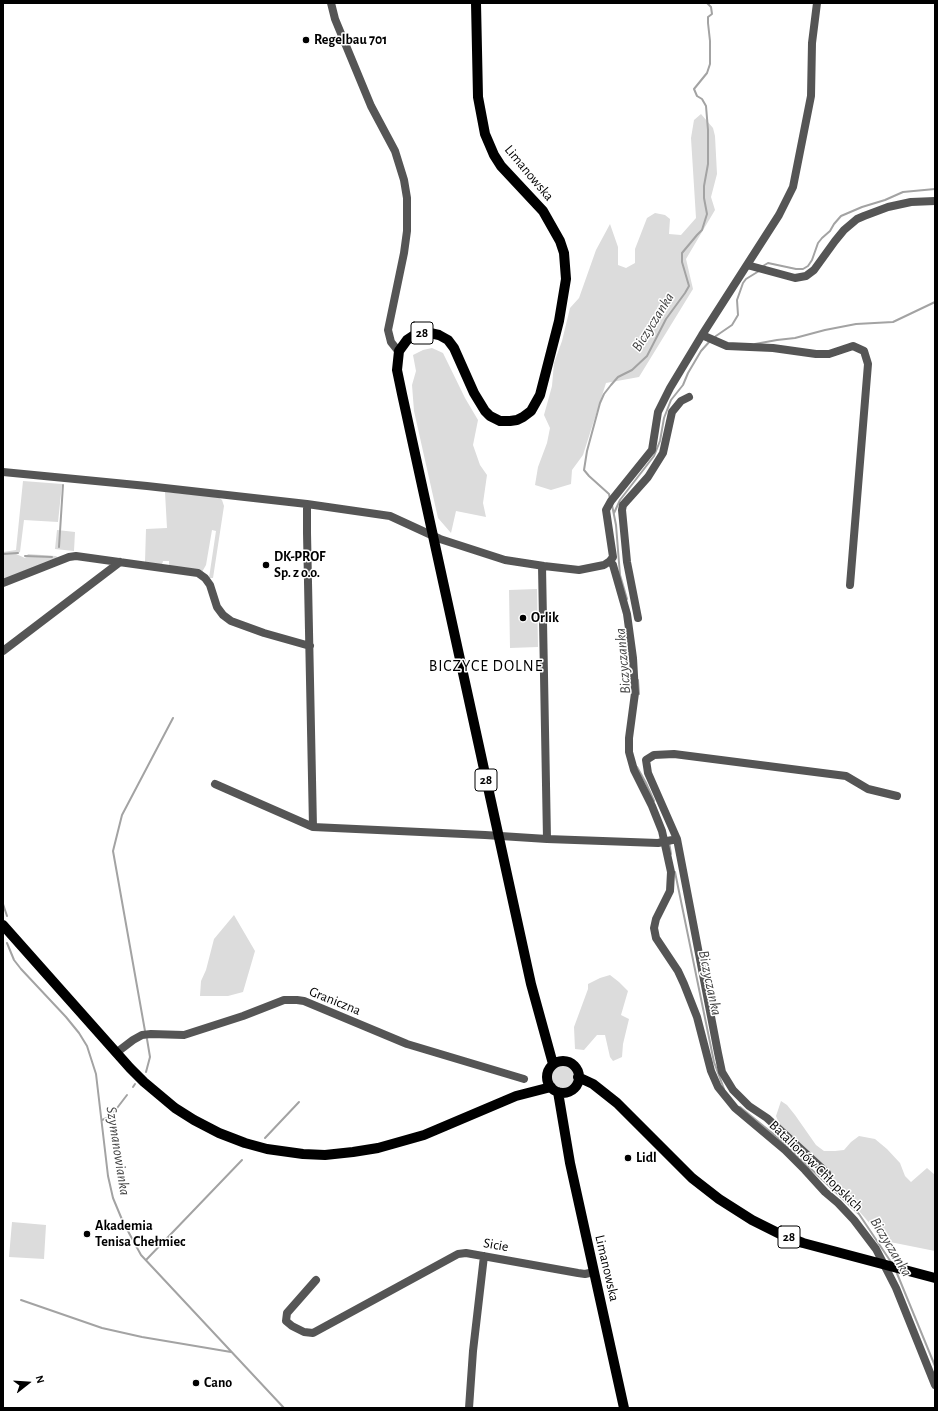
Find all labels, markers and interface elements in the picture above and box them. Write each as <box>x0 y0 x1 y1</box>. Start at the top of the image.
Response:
place label: Regelbau 701 <box>314 32 387 48</box>
marker: Regelbau 701 <box>301 35 311 45</box>
street label: Limanowska <box>501 142 557 204</box>
water label: Biczyczanka <box>628 289 678 355</box>
road number: 28 <box>411 322 433 344</box>
place label: DK-PROF Sp. z o.o. <box>274 549 325 582</box>
marker: DK-PROF Sp. z o.o. <box>261 560 271 570</box>
place label: Orlik <box>531 610 559 626</box>
marker: Orlik <box>518 613 528 623</box>
water label: Biczyczanka <box>611 627 635 695</box>
district label: BICZYCE DOLNE <box>429 656 543 676</box>
road number: 28 <box>475 769 497 791</box>
water label: Biczyczanka <box>694 949 726 1017</box>
street label: Graniczna <box>307 983 363 1019</box>
water label: Szymanowianka <box>102 1105 134 1197</box>
street label: Batalionów Chłopskich <box>766 1117 866 1215</box>
place label: Lidl <box>636 1150 657 1166</box>
marker: Lidl <box>623 1153 633 1163</box>
water label: Biczyczanka <box>866 1214 916 1280</box>
place label: Akademia Tenisa Chełmiec <box>95 1218 185 1250</box>
road number: 28 <box>778 1226 800 1248</box>
marker: Akademia Tenisa Chełmiec <box>82 1229 92 1239</box>
street label: Limanowska <box>591 1233 623 1303</box>
street label: Sicie <box>482 1235 510 1255</box>
north arrow <box>8 1363 48 1403</box>
text: N <box>34 1374 46 1385</box>
place label: Cano <box>204 1375 232 1391</box>
marker: Cano <box>191 1378 201 1388</box>

